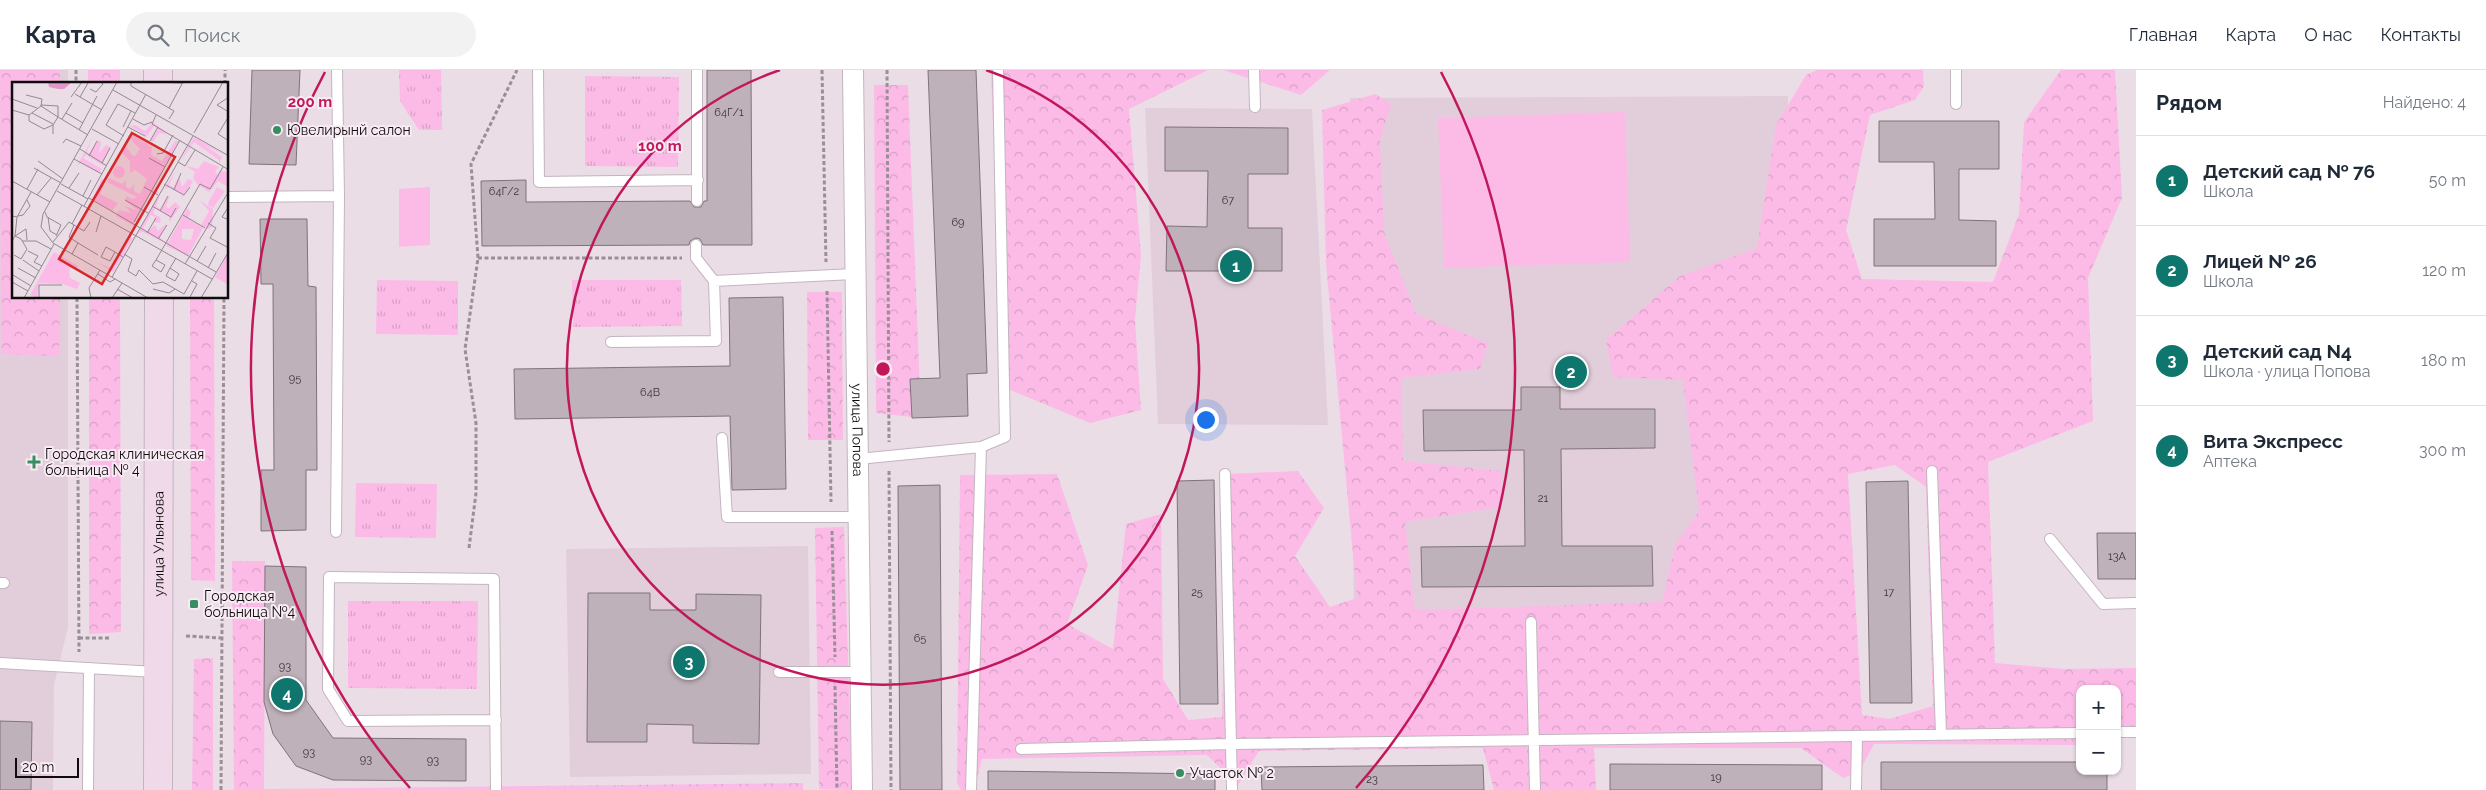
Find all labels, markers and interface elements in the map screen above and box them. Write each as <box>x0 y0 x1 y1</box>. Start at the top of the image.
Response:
search box <box>126 12 476 57</box>
text: Карта <box>25 20 96 49</box>
icon: search <box>144 21 172 49</box>
text: Поиск <box>184 24 241 46</box>
text: Главная <box>2129 24 2197 45</box>
text: Карта <box>2225 24 2276 45</box>
text: О нас <box>2304 24 2352 45</box>
text: Контакты <box>2380 24 2461 45</box>
inset map <box>12 82 229 299</box>
text: Рядом <box>2156 90 2222 115</box>
text: 200 m <box>288 93 332 111</box>
text: Найдено: 4 <box>2383 93 2466 112</box>
house number: 64Г/1 <box>714 106 744 119</box>
place label: Ювелирынй салон <box>287 122 411 138</box>
marker: Ювелирынй салон <box>271 124 283 136</box>
text: 100 m <box>638 137 682 155</box>
text: Детский сад № 76 <box>2203 160 2375 182</box>
text: 1 <box>2168 171 2176 190</box>
text: 50 m <box>2429 171 2466 190</box>
text: Школа <box>2203 182 2253 201</box>
house number: 64Г/2 <box>489 185 519 198</box>
house number: 67 <box>1222 194 1234 207</box>
house number: 69 <box>951 216 965 229</box>
pin: 1 <box>1220 247 1252 285</box>
text: Лицей № 26 <box>2203 250 2317 272</box>
text: 2 <box>2167 261 2177 280</box>
text: 120 m <box>2422 261 2466 280</box>
text: Школа <box>2203 272 2253 291</box>
text: Детский сад N4 <box>2203 340 2352 362</box>
text: 3 <box>2168 351 2176 370</box>
text: 180 m <box>2421 351 2466 370</box>
pin: 2 <box>1555 353 1587 391</box>
centre of rings <box>874 360 892 378</box>
text: Школа · улица Попова <box>2203 362 2370 381</box>
house number: 95 <box>289 372 301 385</box>
street label: улица Попова <box>849 383 866 477</box>
house number: 64В <box>640 386 660 399</box>
your location <box>1193 407 1219 433</box>
text: Вита Экспресс <box>2203 430 2343 452</box>
text: 4 <box>2167 441 2177 460</box>
text: 300 m <box>2419 441 2466 460</box>
place label: Городская клиническая больница № 4 <box>45 446 204 478</box>
text: Аптека <box>2203 452 2257 471</box>
marker: Городская клиническая больница № 4 <box>27 455 41 469</box>
street label: улица Ульянова <box>150 491 167 597</box>
house number: 21 <box>1538 492 1549 505</box>
house number: 13А <box>2108 550 2127 563</box>
house number: 25 <box>1191 586 1203 599</box>
house number: 17 <box>1884 586 1894 599</box>
place label: Городская больница №4 <box>204 588 295 620</box>
marker: Городская больница №4 <box>188 598 200 610</box>
house number: 65 <box>914 632 926 645</box>
pin: 3 <box>673 643 705 681</box>
house number: 93 <box>279 660 291 673</box>
pin: 4 <box>271 675 303 713</box>
map controls <box>2076 685 2121 775</box>
button: + <box>2076 685 2121 730</box>
button: − <box>2076 730 2121 775</box>
house number: 93 <box>303 746 315 759</box>
house number: 93 <box>360 753 372 766</box>
house number: 93 <box>427 754 439 767</box>
scale bar <box>15 755 79 778</box>
text: 20 m <box>22 759 54 775</box>
place label: Участок № 2 <box>1190 765 1274 781</box>
marker: Участок № 2 <box>1174 767 1186 779</box>
house number: 19 <box>1710 771 1722 784</box>
house number: 23 <box>1366 773 1378 786</box>

